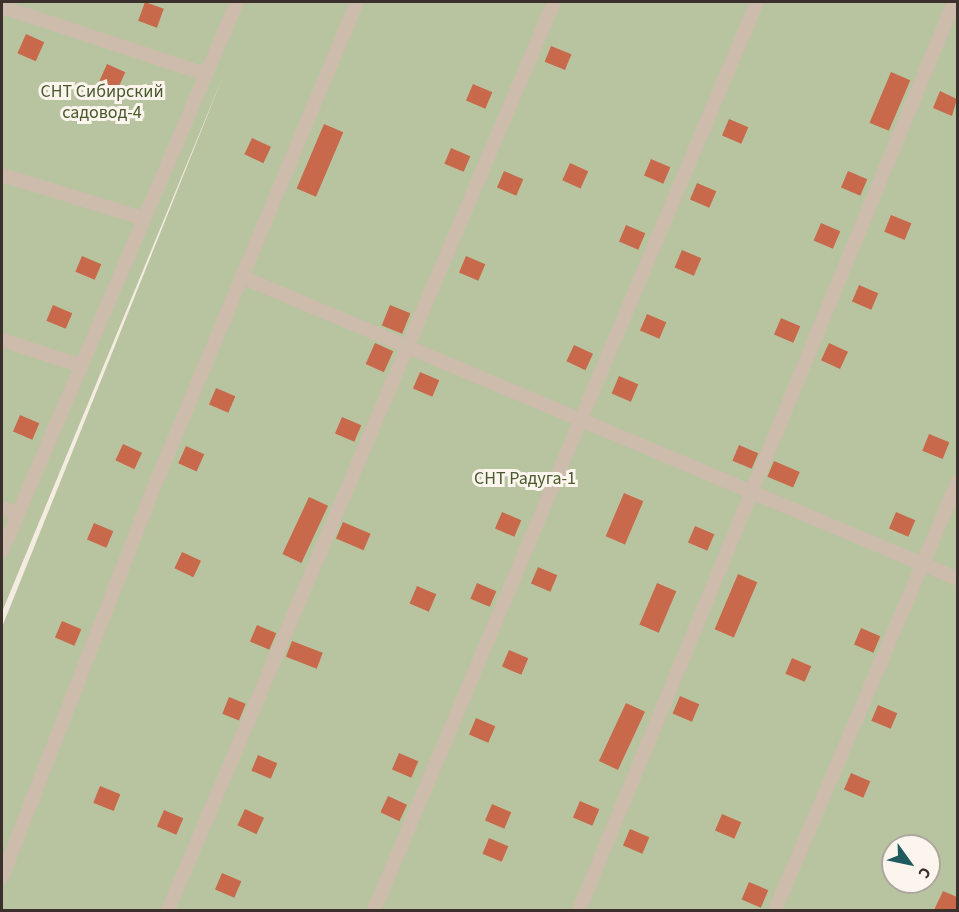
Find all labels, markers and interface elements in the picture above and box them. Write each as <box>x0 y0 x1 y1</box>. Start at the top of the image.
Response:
park label: СНТ Сибирский садовод-4 <box>40 82 164 124</box>
park label: СНТ Радуга-1 <box>474 468 576 490</box>
north arrow <box>881 834 941 894</box>
text: С <box>913 863 936 883</box>

